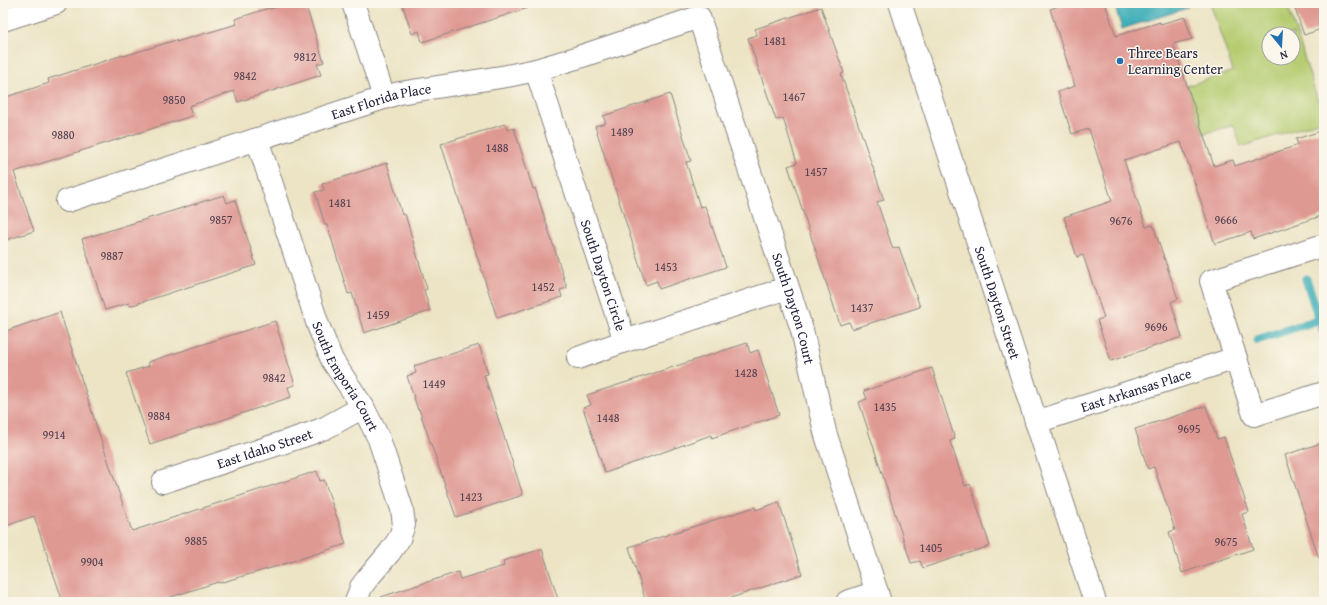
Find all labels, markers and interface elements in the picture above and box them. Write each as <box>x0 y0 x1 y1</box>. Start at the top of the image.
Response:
north arrow <box>1261 26 1301 66</box>
house number: 1481 <box>763 32 787 49</box>
place label: Three Bears Learning Center <box>1128 43 1223 79</box>
text: N <box>1278 47 1290 64</box>
house number: 9812 <box>293 48 317 65</box>
marker: Three Bears Learning Center <box>1115 56 1125 66</box>
house number: 9842 <box>233 67 257 84</box>
street label: East Florida Place <box>329 78 433 124</box>
house number: 1467 <box>782 88 806 105</box>
house number: 9850 <box>162 91 186 108</box>
house number: 1489 <box>610 123 634 140</box>
house number: 9880 <box>51 126 75 143</box>
house number: 1488 <box>485 139 509 156</box>
house number: 1457 <box>804 163 828 180</box>
house number: 1481 <box>328 194 352 211</box>
house number: 9857 <box>209 211 233 228</box>
house number: 9666 <box>1214 211 1238 228</box>
house number: 9676 <box>1109 212 1133 229</box>
street label: South Dayton Circle <box>576 217 631 334</box>
street label: South Dayton Street <box>970 243 1025 362</box>
house number: 9887 <box>100 247 124 264</box>
street label: South Dayton Court <box>767 250 819 366</box>
house number: 1453 <box>654 258 678 275</box>
house number: 1452 <box>531 278 555 295</box>
house number: 1437 <box>850 299 874 316</box>
house number: 1459 <box>366 306 390 323</box>
street label: South Emporia Court <box>307 318 384 435</box>
house number: 9696 <box>1144 318 1168 335</box>
street label: East Arkansas Place <box>1078 363 1194 417</box>
house number: 1428 <box>734 364 758 381</box>
house number: 9842 <box>262 369 286 386</box>
house number: 1449 <box>422 375 446 392</box>
house number: 1435 <box>873 398 897 415</box>
house number: 9884 <box>147 407 171 424</box>
house number: 1448 <box>596 409 620 426</box>
house number: 9695 <box>1177 420 1201 437</box>
street label: East Idaho Street <box>214 424 315 474</box>
house number: 9914 <box>42 426 66 443</box>
house number: 1423 <box>459 488 483 505</box>
house number: 9885 <box>184 532 208 549</box>
house number: 9675 <box>1214 533 1238 550</box>
house number: 1405 <box>919 539 943 556</box>
house number: 9904 <box>80 553 104 570</box>

